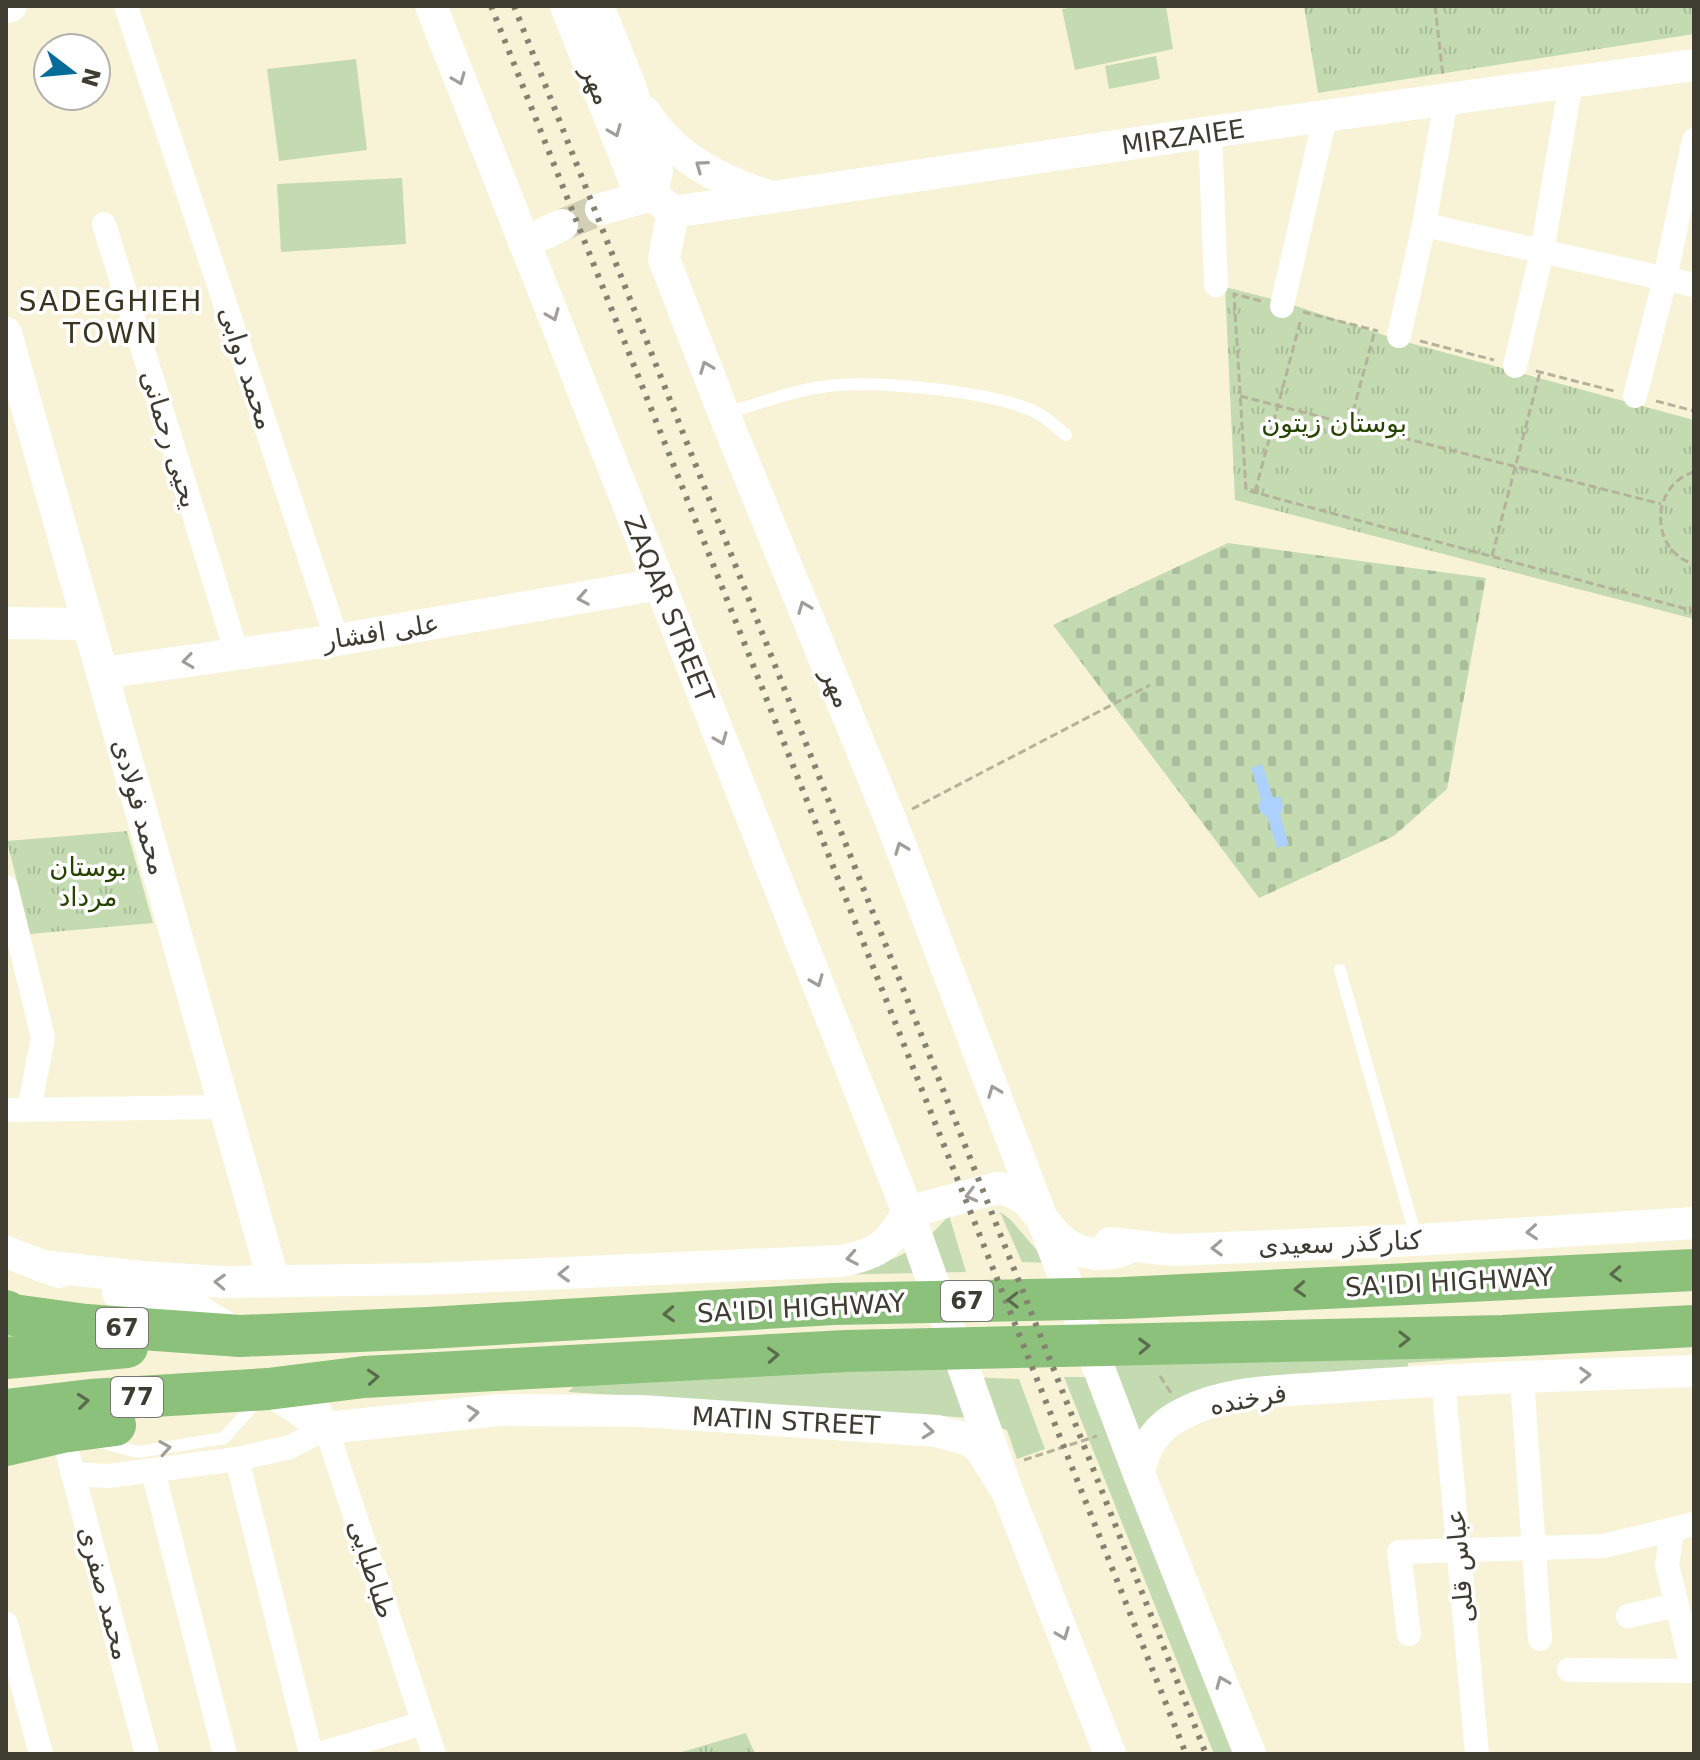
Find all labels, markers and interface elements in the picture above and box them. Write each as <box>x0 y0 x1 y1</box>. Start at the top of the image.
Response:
north arrow <box>32 32 112 112</box>
street label: مهر <box>574 59 618 110</box>
text: N <box>76 65 105 90</box>
one-way arrow <box>449 71 466 85</box>
street label: MIRZAIEE <box>1119 113 1247 161</box>
one-way arrow <box>605 123 622 137</box>
one-way arrow <box>695 161 710 176</box>
district label: SADEGHIEH TOWN <box>19 285 203 350</box>
street label: محمد دوابی <box>212 303 281 434</box>
one-way arrow <box>543 307 560 321</box>
one-way arrow <box>699 360 716 374</box>
street label: یحیی رحمانی <box>135 367 205 511</box>
park label: بوستان زیتون <box>1261 408 1407 439</box>
street label: ZAQAR STREET <box>618 511 720 707</box>
one-way arrow <box>576 588 590 605</box>
one-way arrow <box>797 601 813 616</box>
street label: علی افشار <box>319 608 441 656</box>
one-way arrow <box>181 652 195 669</box>
street label: مهر <box>814 662 858 713</box>
one-way arrow <box>711 731 728 745</box>
street label: محمد فولادی <box>105 735 174 879</box>
one-way arrow <box>894 842 911 856</box>
park label: بوستان مرداد <box>49 852 127 913</box>
one-way arrow <box>807 973 824 987</box>
one-way arrow <box>987 1085 1004 1099</box>
one-way arrow <box>965 1185 978 1202</box>
one-way arrow <box>1525 1223 1538 1240</box>
street label: کنارگذر سعیدی <box>1258 1225 1423 1261</box>
one-way arrow <box>1210 1239 1223 1256</box>
one-way arrow <box>845 1249 858 1266</box>
street label: SA'IDI HIGHWAY <box>1344 1262 1554 1302</box>
one-way arrow <box>557 1265 570 1282</box>
one-way arrow <box>1609 1265 1622 1282</box>
one-way arrow <box>213 1273 226 1290</box>
road number: 67 <box>941 1281 993 1321</box>
one-way arrow <box>1293 1281 1306 1298</box>
street label: SA'IDI HIGHWAY <box>696 1288 906 1328</box>
one-way arrow <box>1006 1292 1019 1309</box>
one-way arrow <box>662 1305 675 1322</box>
road number: 67 <box>96 1308 148 1348</box>
one-way arrow <box>1398 1330 1411 1347</box>
one-way arrow <box>1138 1337 1151 1354</box>
one-way arrow <box>767 1347 780 1364</box>
one-way arrow <box>1579 1367 1592 1384</box>
one-way arrow <box>367 1369 380 1386</box>
road number: 77 <box>111 1377 163 1417</box>
street label: فرخنده <box>1207 1377 1289 1422</box>
one-way arrow <box>77 1392 90 1409</box>
street label: MATIN STREET <box>691 1401 881 1441</box>
one-way arrow <box>467 1404 480 1421</box>
one-way arrow <box>922 1422 935 1439</box>
one-way arrow <box>158 1440 172 1457</box>
street label: عباس قلی <box>1440 1508 1480 1624</box>
street label: طباطبایی <box>342 1516 402 1622</box>
street label: محمد صفری <box>72 1523 137 1664</box>
one-way arrow <box>1053 1626 1070 1640</box>
one-way arrow <box>1215 1676 1231 1690</box>

